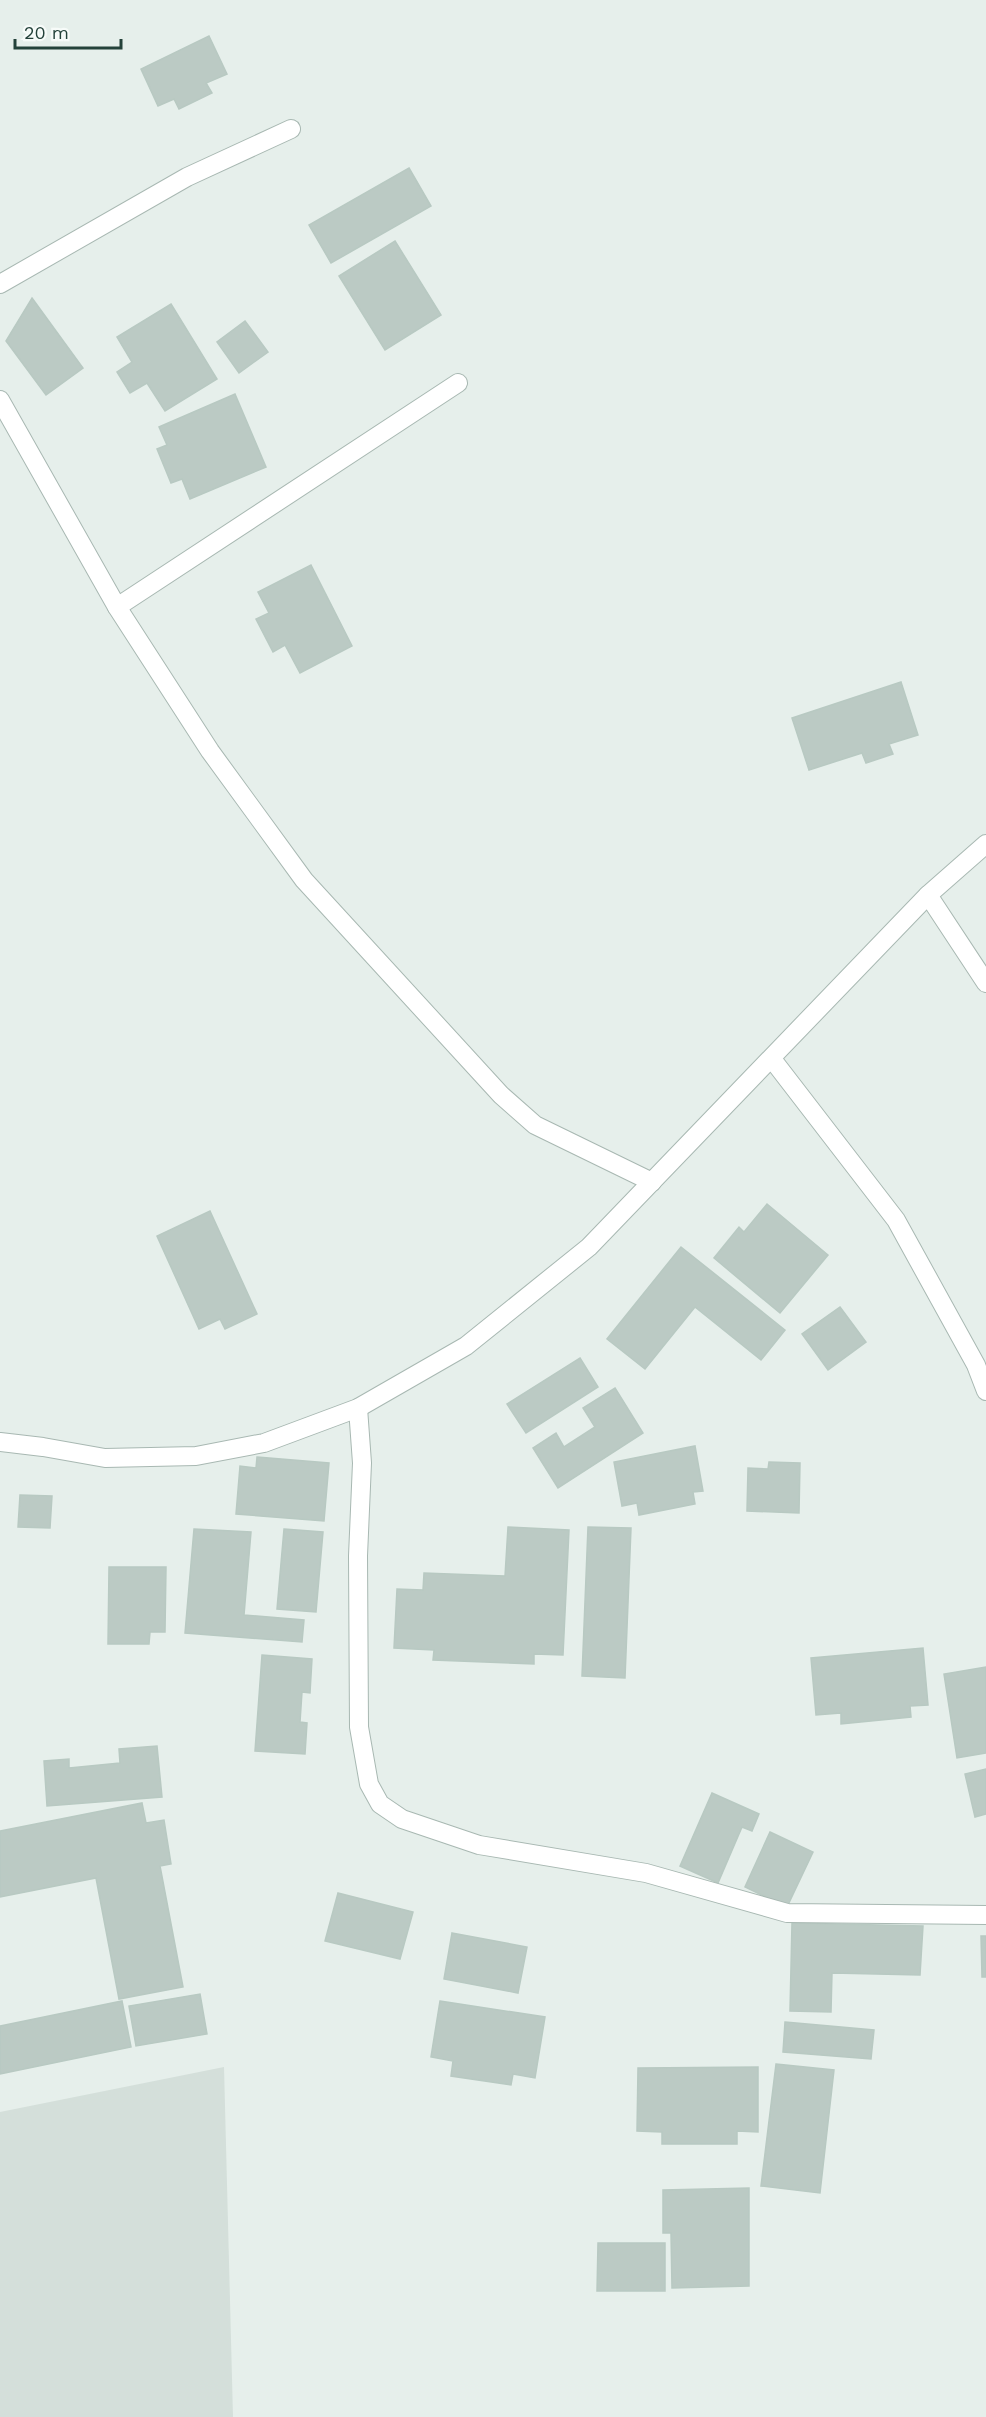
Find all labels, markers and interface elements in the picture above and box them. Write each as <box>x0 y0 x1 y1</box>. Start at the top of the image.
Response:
scale bar <box>15 12 122 50</box>
text: 20 m <box>24 22 69 43</box>

